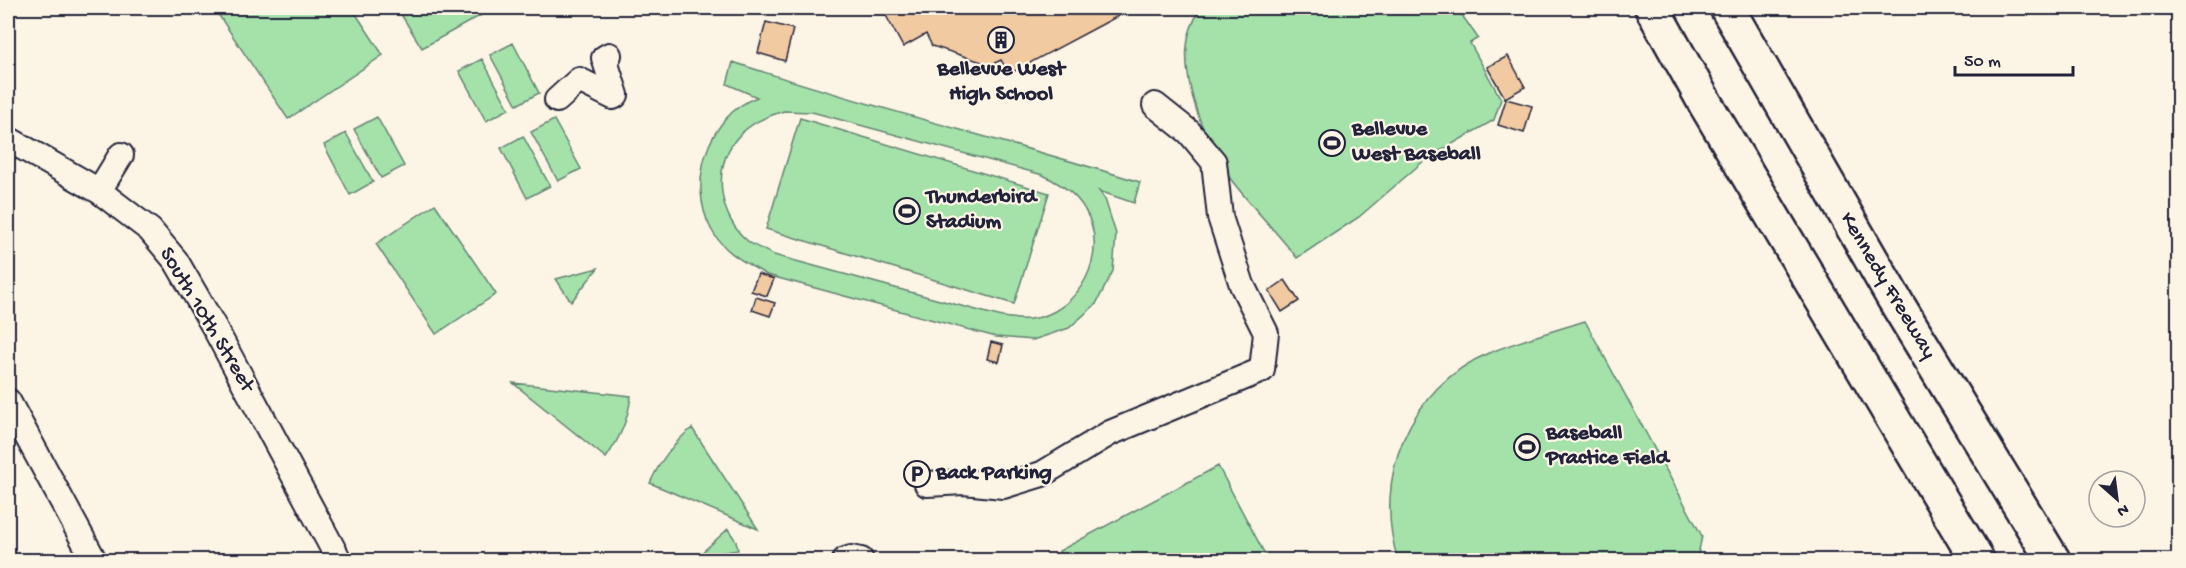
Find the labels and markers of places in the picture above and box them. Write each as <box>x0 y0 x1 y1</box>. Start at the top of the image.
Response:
building icon: Bellevue West High School <box>986 25 1016 55</box>
place label: Bellevue West High School <box>936 57 1067 108</box>
place label: Bellevue West Baseball <box>1351 117 1481 168</box>
sports icon: Bellevue West Baseball <box>1317 128 1347 158</box>
place label: Thunderbird Stadium <box>924 185 1038 236</box>
sports icon: Thunderbird Stadium <box>892 196 922 226</box>
place label: Baseball Practice Field <box>1545 421 1671 472</box>
sports icon: Baseball Practice Field <box>1512 432 1542 462</box>
parking icon: Back Parking <box>902 459 932 489</box>
place label: Back Parking <box>935 461 1052 487</box>

